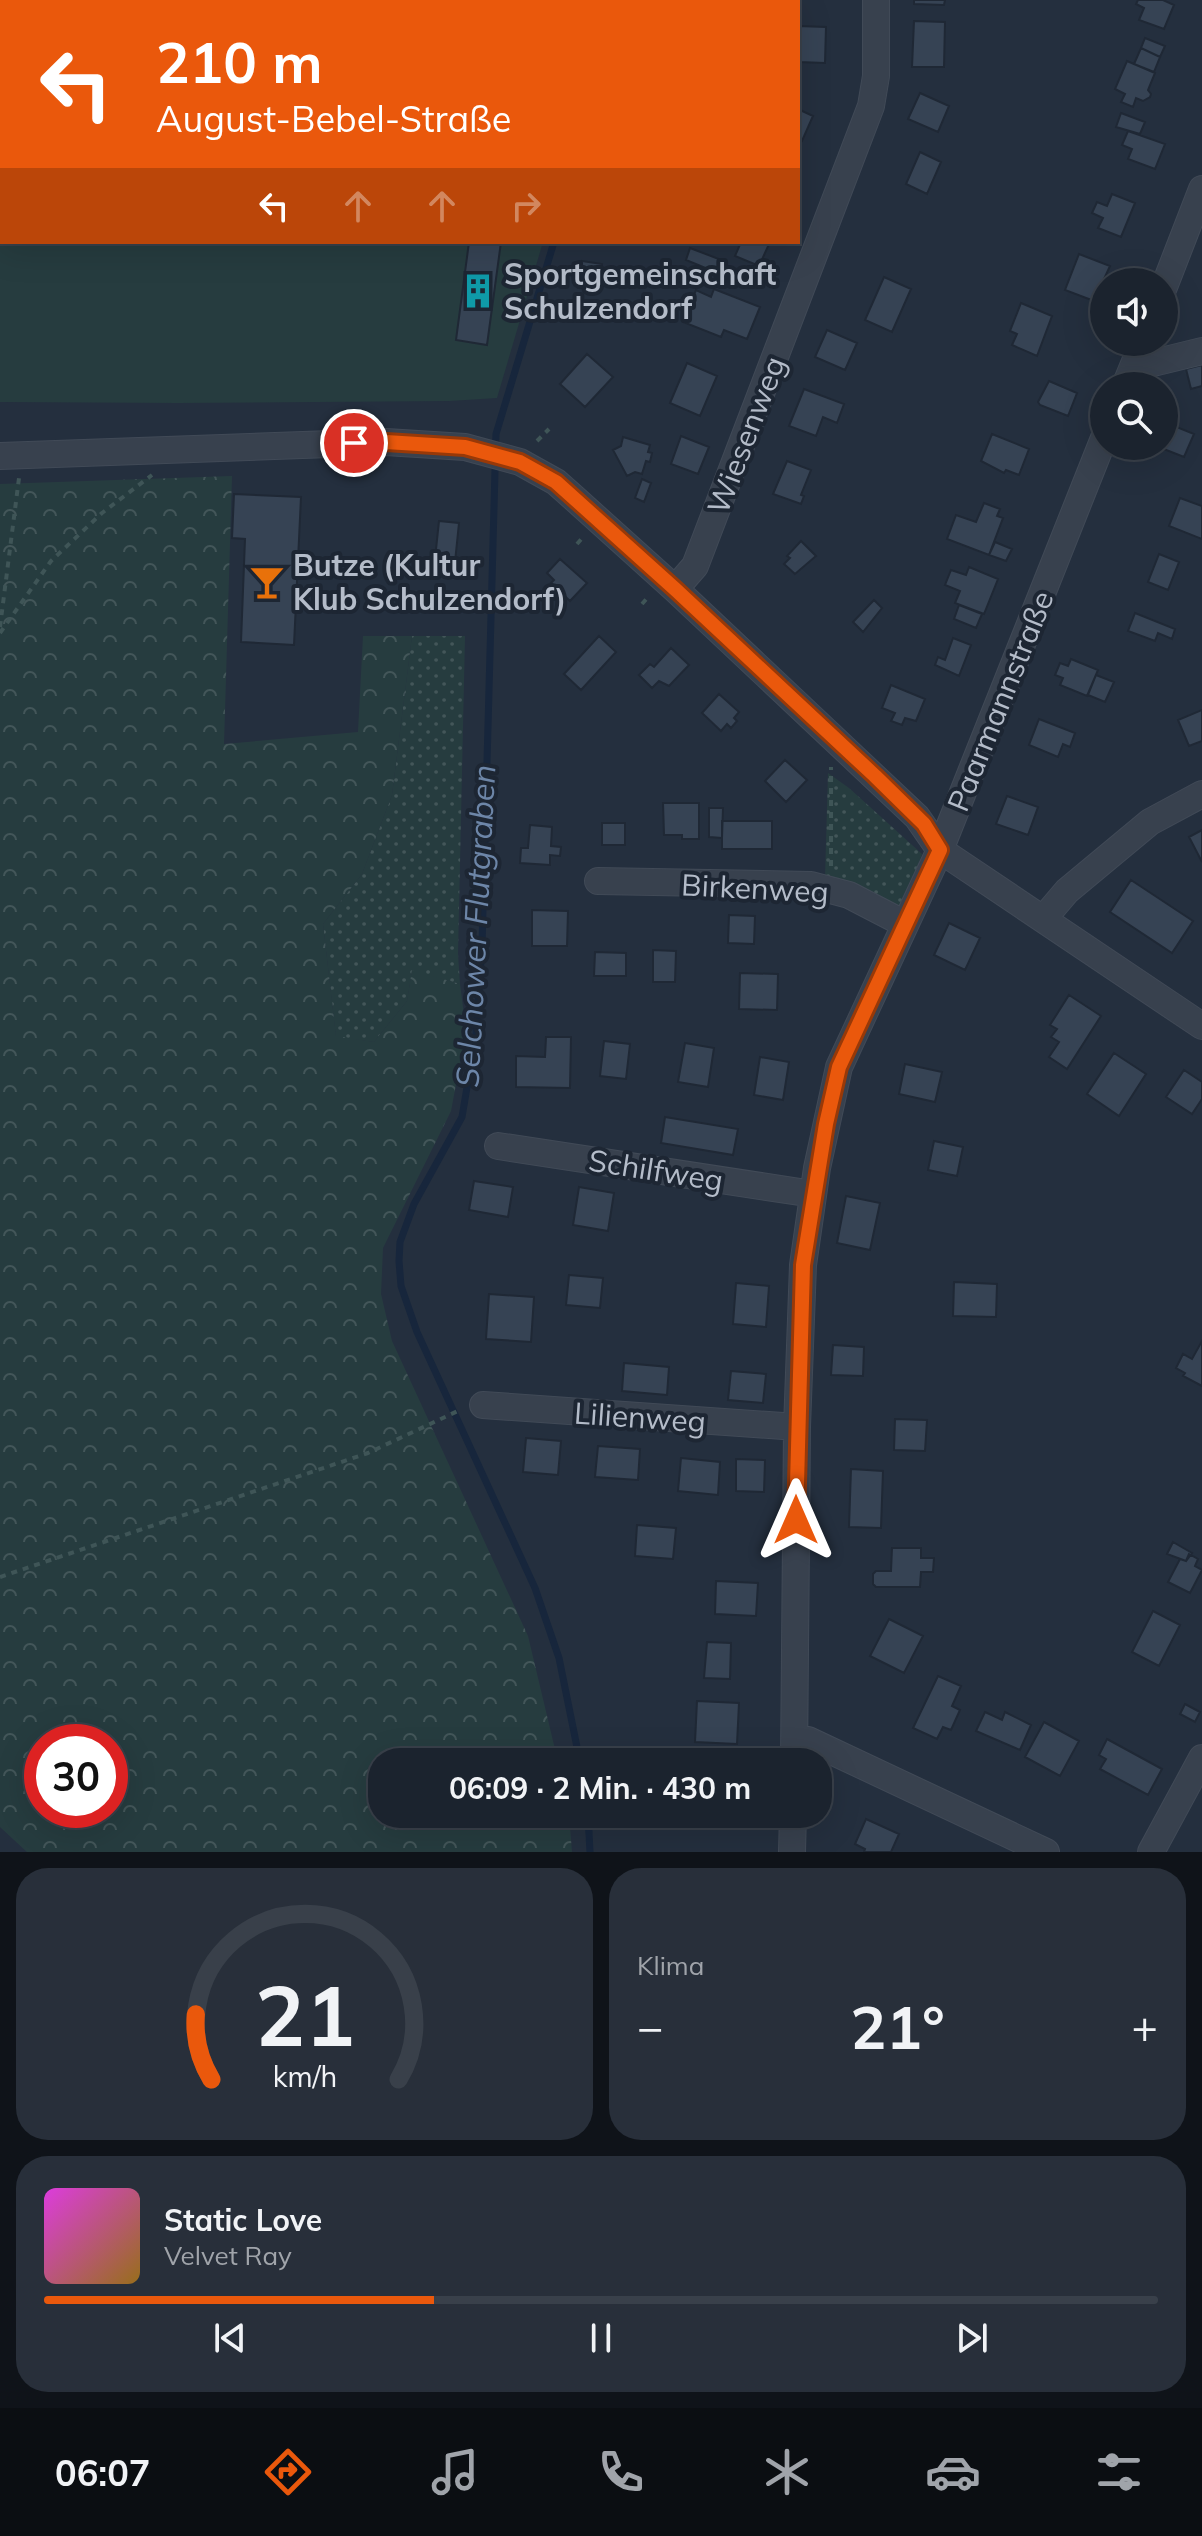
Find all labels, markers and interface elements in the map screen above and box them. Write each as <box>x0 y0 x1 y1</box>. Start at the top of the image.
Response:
text: 210 m <box>156 27 323 97</box>
icon: left <box>24 32 128 136</box>
text: August-Bebel-Straße <box>156 96 511 141</box>
icon: left <box>252 184 296 228</box>
icon: ahead <box>336 184 380 228</box>
icon: ahead <box>420 184 464 228</box>
icon: right <box>504 184 548 228</box>
place label: Sportgemeinschaft Schulzendorf <box>504 255 776 327</box>
map controls <box>1090 268 1178 460</box>
button: sound <box>1090 268 1178 356</box>
building icon: Sportgemeinschaft Schulzendorf <box>459 272 497 310</box>
street label: Wiesenweg <box>699 351 793 519</box>
button: search <box>1090 372 1178 460</box>
pin <box>320 409 388 477</box>
icon: arrive <box>332 421 376 465</box>
place label: Butze (Kultur Klub Schulzendorf) <box>293 546 566 618</box>
bar icon: Butze (Kultur Klub Schulzendorf) <box>248 563 286 601</box>
street label: Paarmannstraße <box>938 585 1062 817</box>
water label: Selchower Flutgraben <box>447 764 503 1088</box>
street label: Birkenweg <box>680 865 830 911</box>
street label: Schilfweg <box>586 1141 726 1199</box>
street label: Lilienweg <box>573 1393 707 1441</box>
position arrow <box>754 1478 838 1562</box>
speed limit sign: 30 <box>24 1724 128 1828</box>
text: 06:09 · 2 Min. · 430 m <box>449 1769 751 1807</box>
text: Klima <box>637 1949 704 1982</box>
text: 21 <box>255 1962 354 2067</box>
text: 21° <box>850 1989 945 2064</box>
text: − <box>637 1999 663 2054</box>
text: + <box>1132 1999 1158 2054</box>
text: km/h <box>272 2058 337 2094</box>
text: Static Love <box>164 2201 322 2239</box>
text: Velvet Ray <box>164 2239 292 2272</box>
icon: previous <box>208 2316 252 2360</box>
icon: pause <box>579 2316 623 2360</box>
icon: next <box>950 2316 994 2360</box>
icon: directions <box>260 2444 316 2500</box>
icon: music <box>427 2444 483 2500</box>
icon: phone <box>593 2444 649 2500</box>
icon: climate <box>759 2444 815 2500</box>
icon: car <box>925 2444 981 2500</box>
icon: filters <box>1091 2444 1147 2500</box>
text: 06:07 <box>55 2450 150 2495</box>

